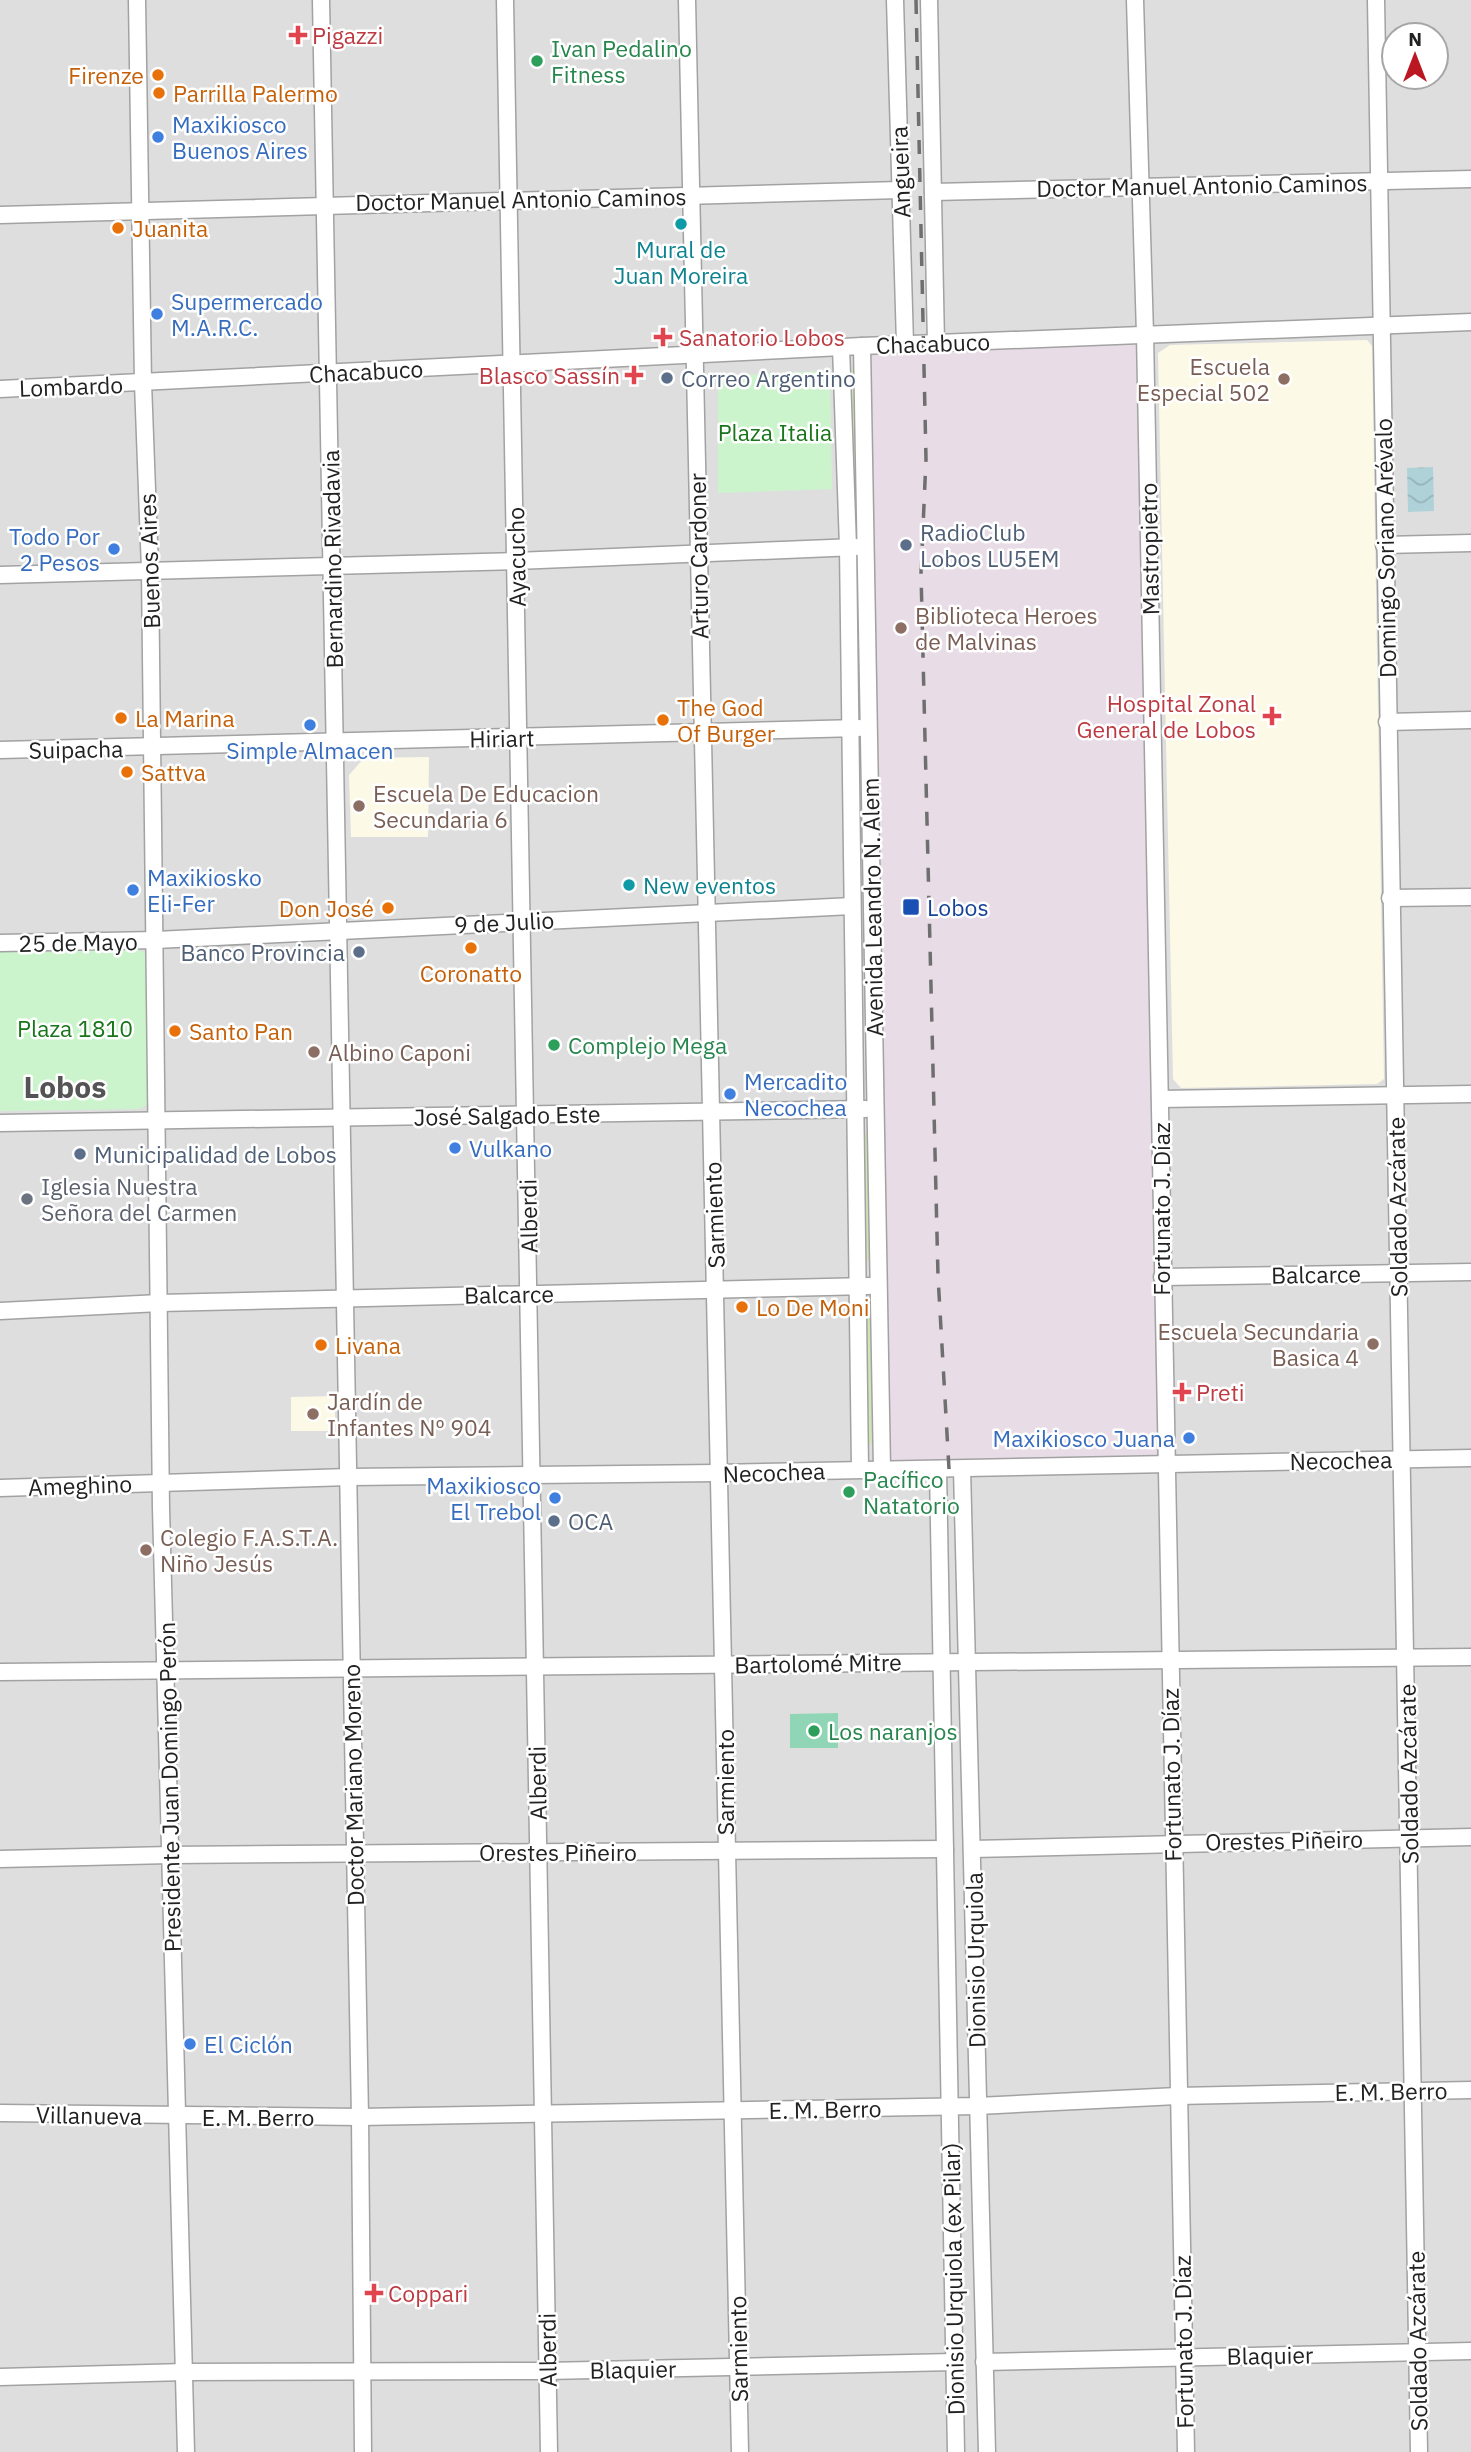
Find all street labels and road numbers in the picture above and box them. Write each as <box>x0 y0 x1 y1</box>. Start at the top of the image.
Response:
street label: Angueira <box>883 126 917 218</box>
street label: Doctor Manuel Antonio Caminos <box>1036 167 1368 203</box>
street label: Doctor Manuel Antonio Caminos <box>355 181 687 217</box>
street label: Chacabuco <box>875 326 991 360</box>
street label: Chacabuco <box>308 353 424 389</box>
street label: Lombardo <box>18 369 124 403</box>
street label: Domingo Soriano Arévalo <box>1368 418 1402 678</box>
street label: Bernardino Rivadavia <box>315 449 349 669</box>
street label: Arturo Cardoner <box>682 472 714 639</box>
street label: Mastropietro <box>1133 483 1165 615</box>
street label: Buenos Aires <box>132 493 166 629</box>
street label: Ayacucho <box>500 507 532 607</box>
street label: Hiriart <box>469 722 535 754</box>
street label: Suipacha <box>28 733 124 765</box>
street label: Avenida Leandro N. Alem <box>855 777 889 1037</box>
street label: 9 de Julio <box>453 904 555 940</box>
street label: 25 de Mayo <box>18 926 138 958</box>
street label: José Salgado Este <box>413 1098 601 1132</box>
street label: Soldado Azcárate <box>1380 1117 1414 1297</box>
street label: Fortunato J. Díaz <box>1146 1122 1176 1296</box>
street label: Sarmiento <box>697 1161 731 1269</box>
street label: Alberdi <box>512 1179 544 1253</box>
street label: Balcarce <box>1271 1258 1361 1290</box>
street label: Balcarce <box>464 1278 554 1310</box>
street label: Necochea <box>1289 1444 1393 1476</box>
street label: Necochea <box>722 1455 826 1489</box>
street label: Ameghino <box>27 1468 133 1502</box>
street label: Presidente Juan Domingo Perón <box>151 1622 187 1952</box>
street label: Bartolomé Mitre <box>734 1647 902 1679</box>
street label: Doctor Mariano Moreno <box>336 1664 370 1906</box>
street label: Soldado Azcárate <box>1391 1684 1425 1864</box>
street label: Fortunato J. Díaz <box>1154 1688 1188 1862</box>
street label: Sarmiento <box>710 1729 740 1835</box>
street label: Alberdi <box>521 1746 553 1820</box>
street label: Orestes Piñeiro <box>1205 1824 1363 1856</box>
street label: Orestes Piñeiro <box>479 1837 637 1867</box>
street label: Dionisio Urquiola <box>958 1872 992 2048</box>
street label: E. M. Berro <box>1334 2075 1448 2107</box>
street label: E. M. Berro <box>768 2093 882 2125</box>
street label: Villanueva <box>36 2099 142 2131</box>
street label: E. M. Berro <box>202 2102 314 2132</box>
street label: Dionisio Urquiola (ex Pilar) <box>936 2142 970 2416</box>
street label: Soldado Azcárate <box>1400 2251 1434 2431</box>
street label: Fortunato J. Díaz <box>1166 2255 1200 2429</box>
street label: Sarmiento <box>722 2296 754 2402</box>
street label: Alberdi <box>531 2313 563 2387</box>
street label: Blaquier <box>1226 2339 1314 2371</box>
street label: Blaquier <box>589 2353 677 2385</box>

